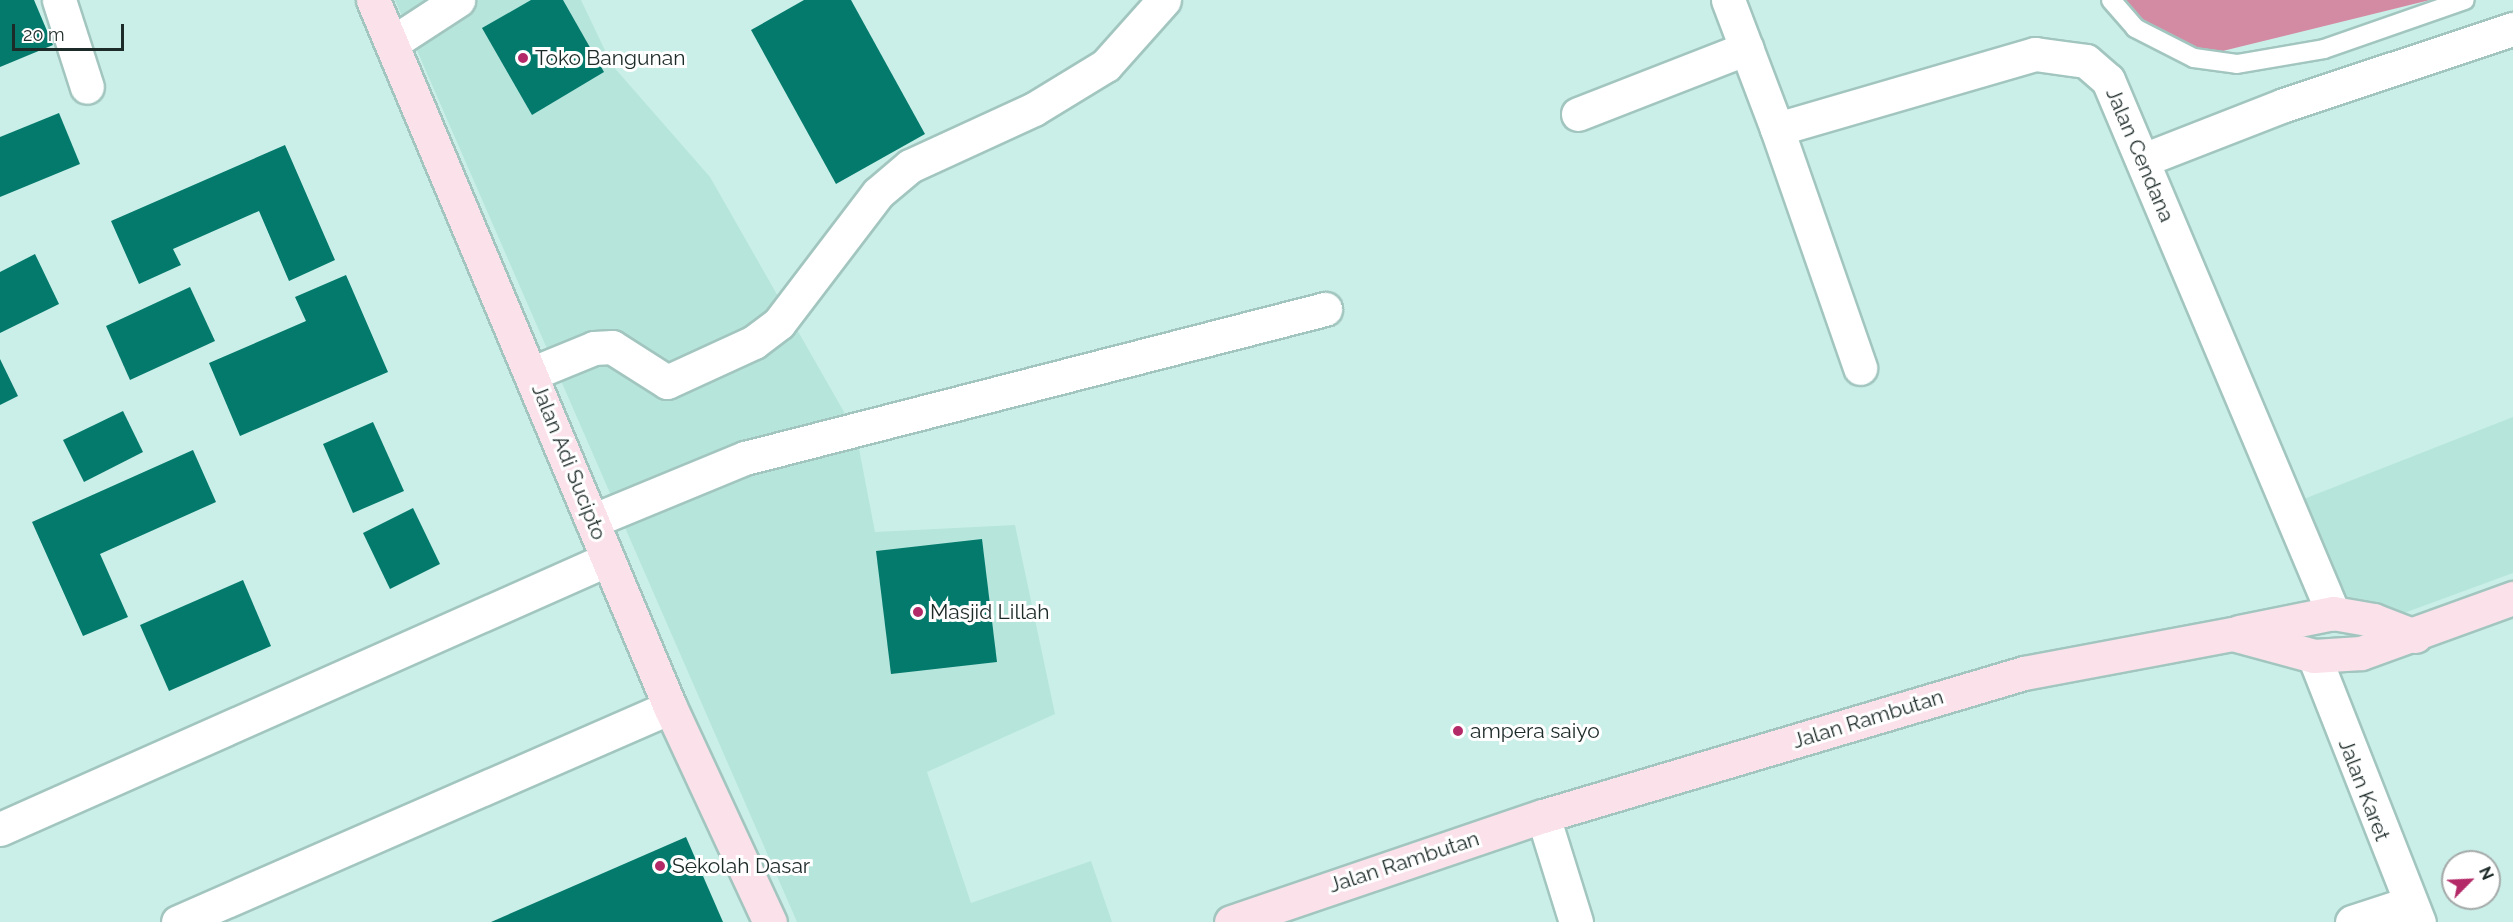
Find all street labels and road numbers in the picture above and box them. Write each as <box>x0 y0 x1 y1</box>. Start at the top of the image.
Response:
street label: Jalan Cendana <box>2100 84 2180 226</box>
street label: Jalan Adi Sucipto <box>526 380 612 544</box>
street label: Jalan Rambutan <box>1789 684 1947 754</box>
street label: Jalan Karet <box>2333 735 2395 845</box>
street label: Jalan Rambutan <box>1326 826 1482 898</box>

